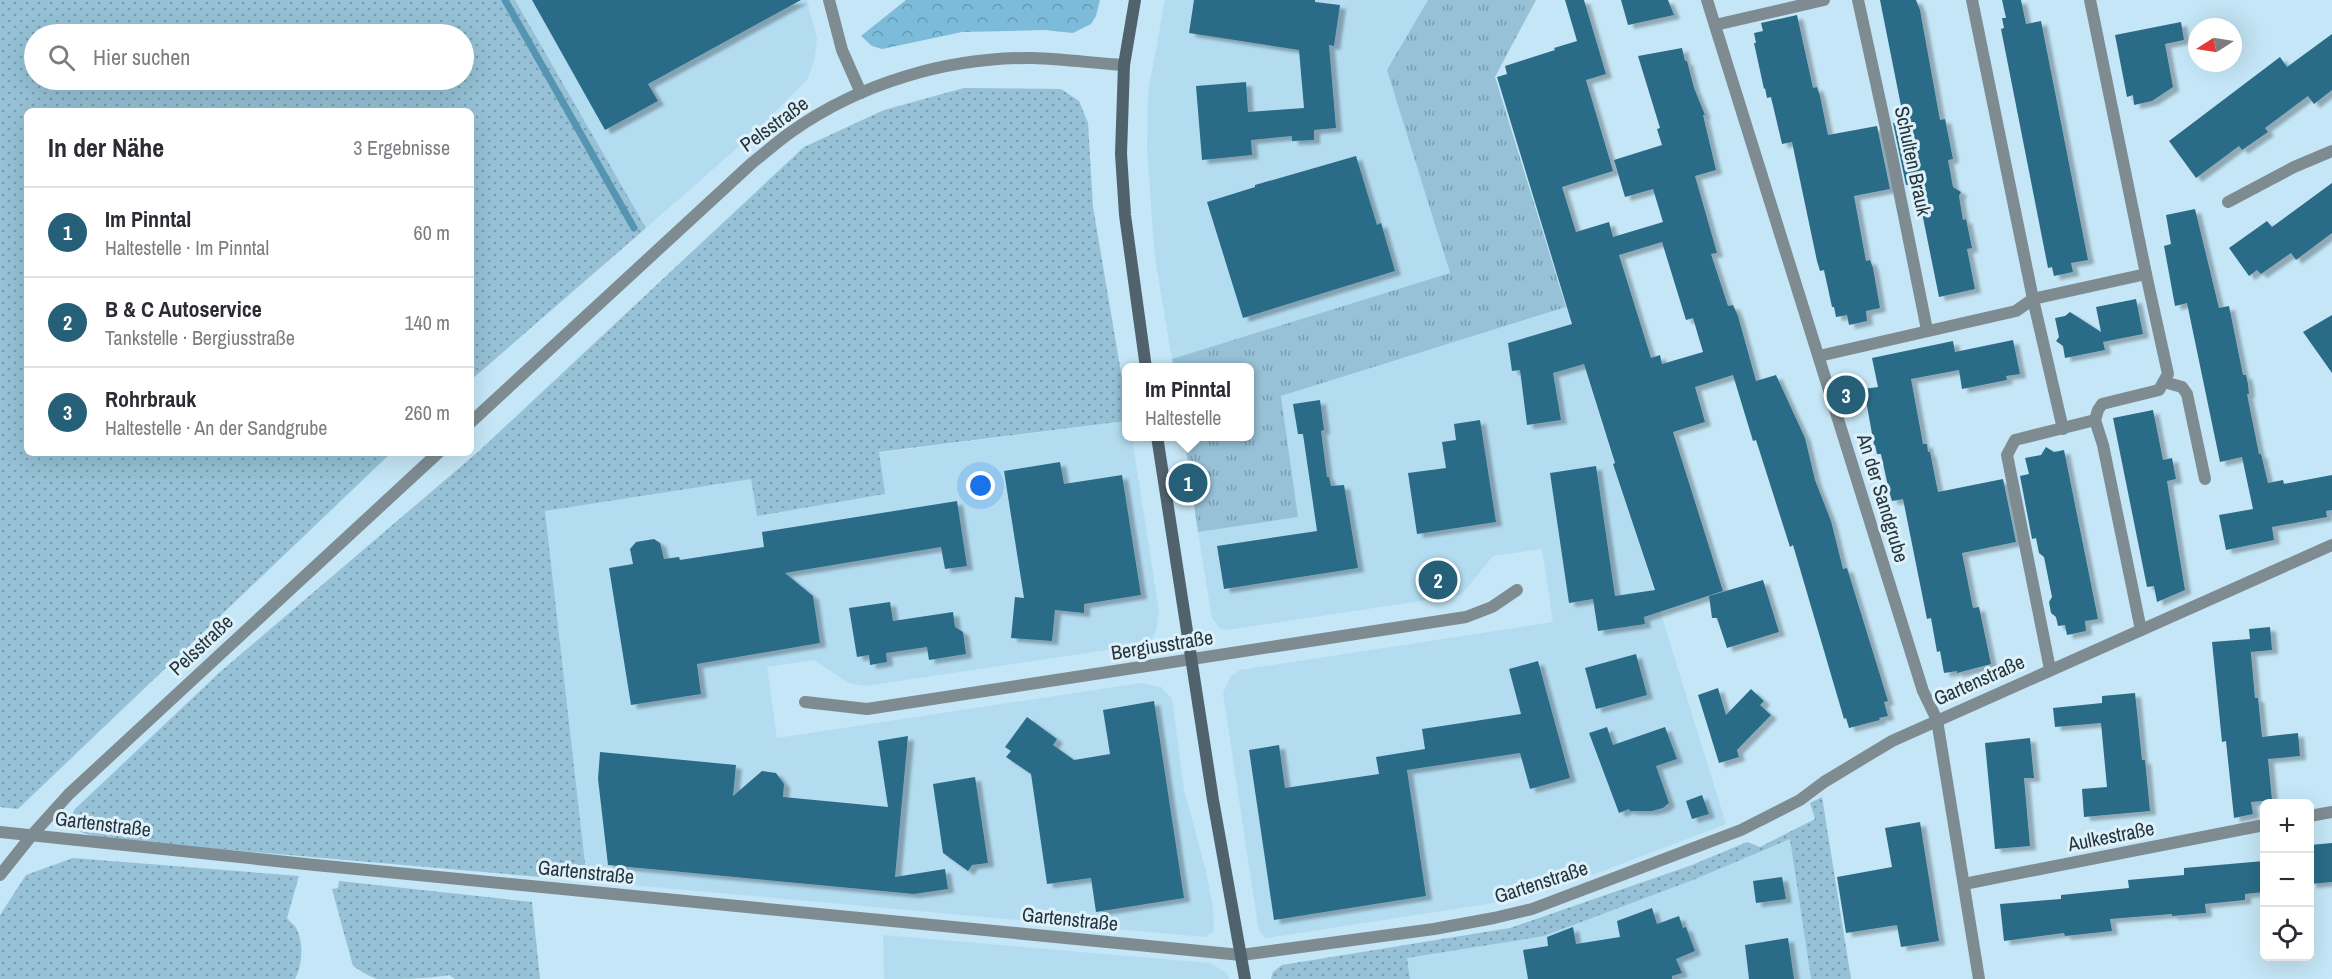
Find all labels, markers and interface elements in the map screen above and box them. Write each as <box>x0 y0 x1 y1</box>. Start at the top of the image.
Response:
north arrow <box>2188 18 2242 72</box>
search box <box>24 24 474 90</box>
icon: search <box>45 41 78 74</box>
text: Hier suchen <box>93 42 190 72</box>
street label: Pelsstraße <box>734 90 813 158</box>
street label: Schulten Brauk <box>1889 104 1938 219</box>
text: In der Nähe <box>48 130 164 165</box>
text: 3 Ergebnisse <box>353 134 450 161</box>
text: Im Pinntal <box>105 204 191 234</box>
text: 1 <box>63 219 72 246</box>
text: 60 m <box>414 219 450 246</box>
text: Haltestelle · Im Pinntal <box>105 234 269 261</box>
text: B & C Autoservice <box>105 294 262 324</box>
text: 2 <box>63 309 72 336</box>
text: 140 m <box>404 309 450 336</box>
text: Tankstelle · Bergiusstraße <box>105 324 295 351</box>
popup <box>1122 363 1254 441</box>
pin: 3 <box>1826 372 1866 418</box>
text: Im Pinntal <box>1145 374 1231 404</box>
text: Rohrbrauk <box>105 384 196 414</box>
text: 3 <box>63 399 72 426</box>
text: 260 m <box>404 399 450 426</box>
text: Haltestelle <box>1145 404 1221 431</box>
text: Haltestelle · An der Sandgrube <box>105 414 327 441</box>
street label: An der Sandgrube <box>1851 429 1916 565</box>
pin: 1 <box>1168 460 1208 506</box>
your location <box>966 471 995 500</box>
pin: 2 <box>1418 558 1458 602</box>
street label: Pelsstraße <box>163 608 239 681</box>
street label: Bergiusstraße <box>1109 623 1215 666</box>
street label: Gartenstraße <box>1929 648 2028 712</box>
map controls <box>2260 799 2314 961</box>
button: + <box>2260 799 2314 853</box>
street label: Gartenstraße <box>53 804 153 843</box>
street label: Aulkestraße <box>2064 814 2156 857</box>
street label: Gartenstraße <box>537 853 636 890</box>
button: − <box>2260 853 2314 907</box>
street label: Gartenstraße <box>1491 854 1591 909</box>
street label: Gartenstraße <box>1021 900 1120 937</box>
button: locate <box>2260 907 2314 961</box>

